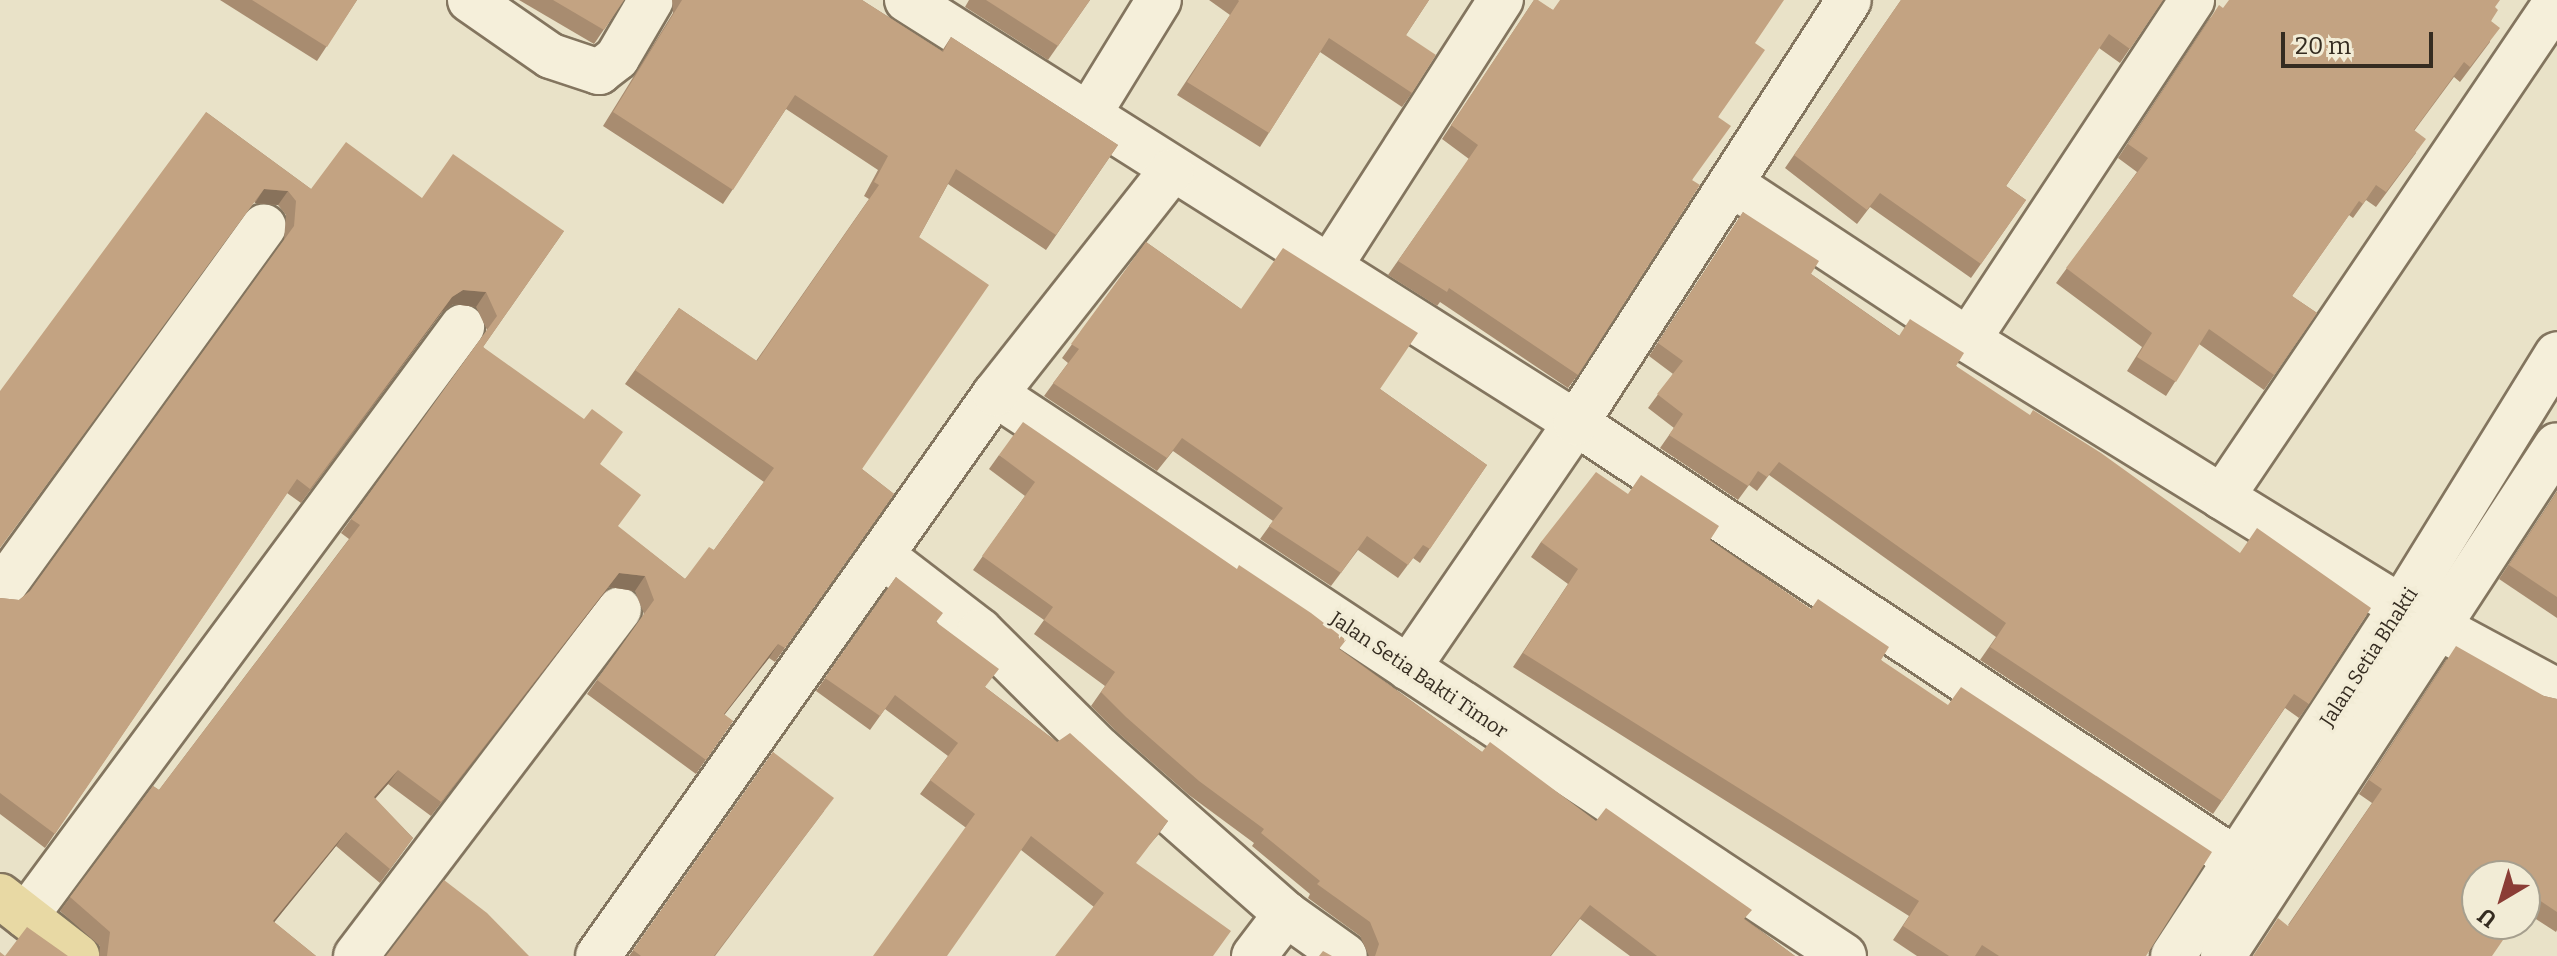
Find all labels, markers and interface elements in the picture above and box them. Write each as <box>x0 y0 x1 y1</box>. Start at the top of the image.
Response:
scale bar <box>2285 16 2437 66</box>
text: 20 m <box>2295 32 2351 60</box>
street label: Jalan Setia Bhakti <box>2315 583 2423 731</box>
street label: Jalan Setia Bakti Timor <box>1326 607 1512 743</box>
north arrow <box>2461 860 2541 940</box>
text: U <box>2472 902 2502 933</box>

